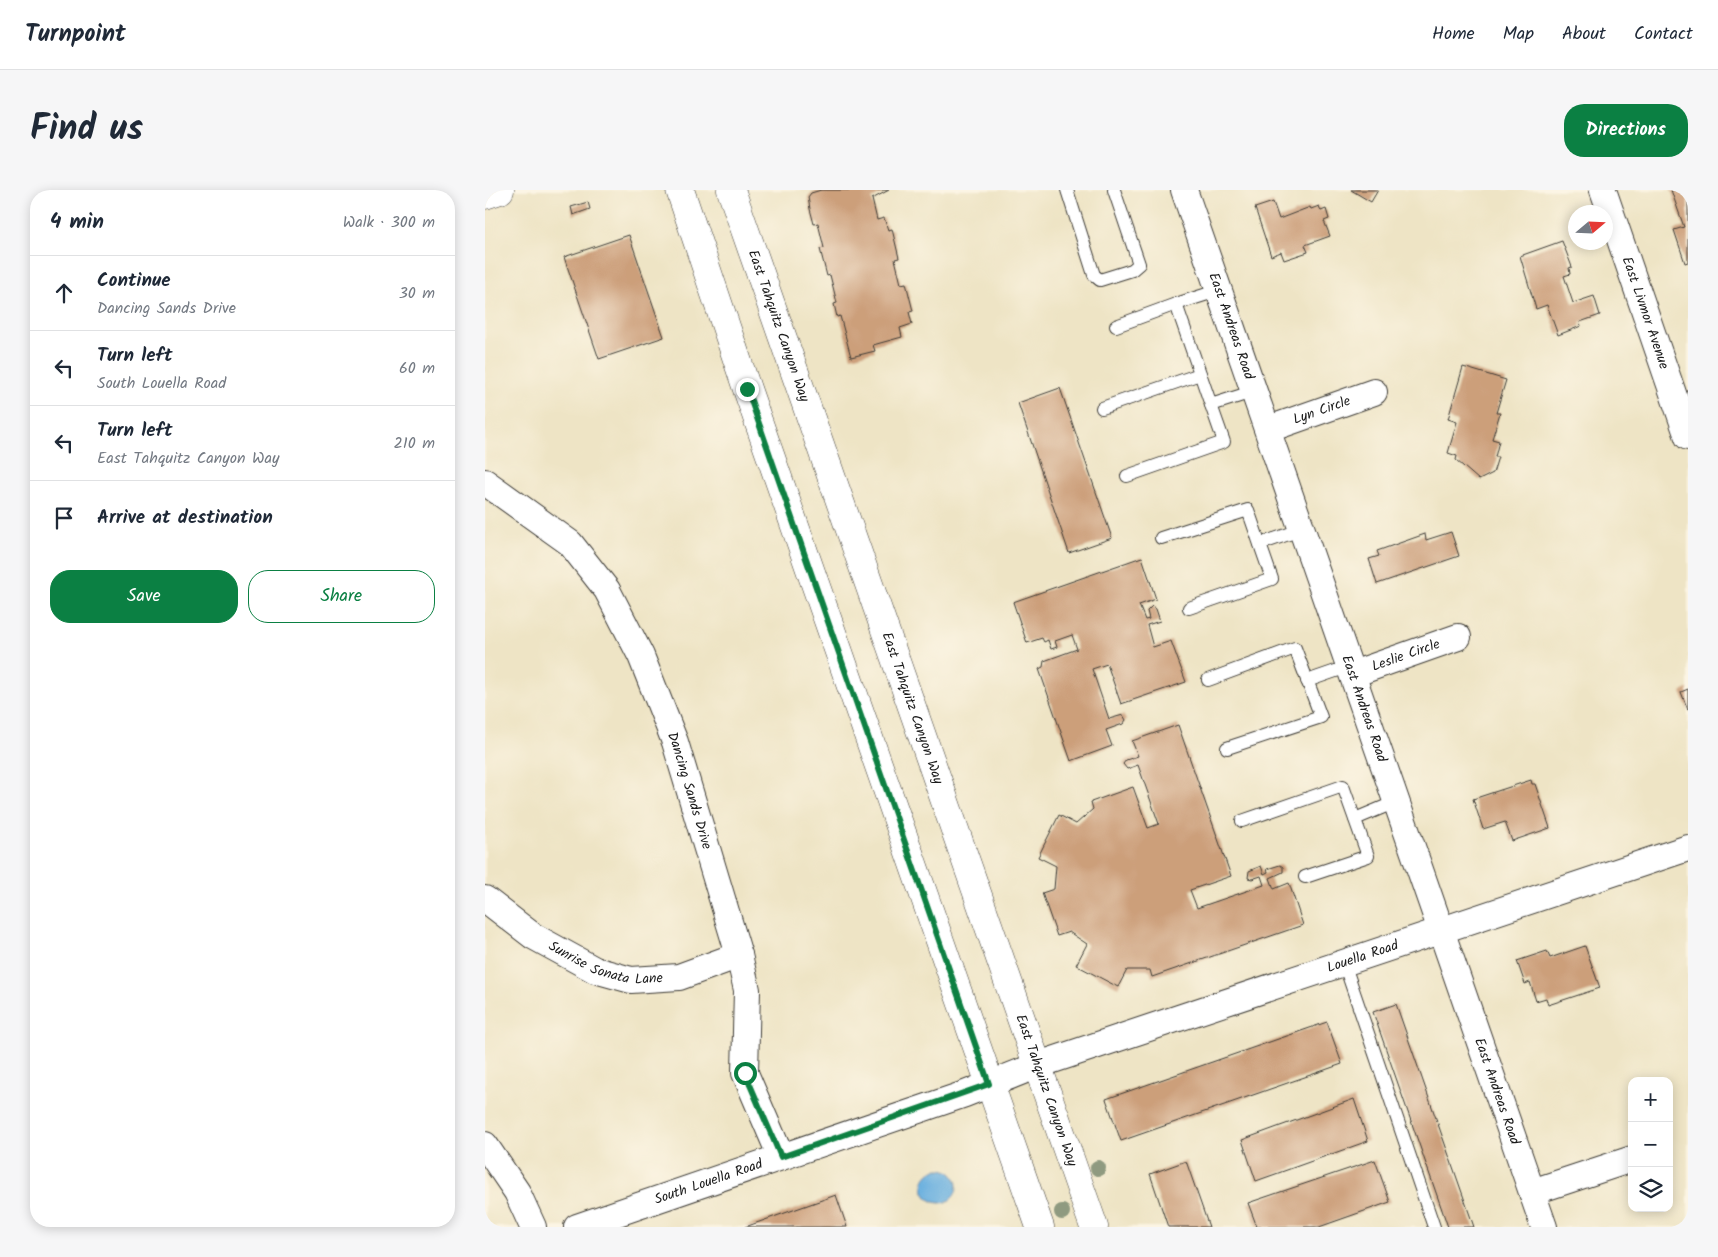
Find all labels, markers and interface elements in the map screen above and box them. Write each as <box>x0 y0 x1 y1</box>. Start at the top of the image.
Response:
text: Turnpoint <box>25 15 126 54</box>
text: Home <box>1432 20 1475 49</box>
text: Map <box>1503 20 1534 49</box>
text: About <box>1562 20 1606 49</box>
text: Contact <box>1634 20 1693 49</box>
text: Find us <box>30 102 143 158</box>
button: Directions <box>1564 104 1688 157</box>
north arrow <box>1568 205 1613 250</box>
text: 4 min <box>50 206 104 239</box>
text: Walk · 300 m <box>343 210 435 235</box>
street label: East Tahquitz Canyon Way <box>742 247 816 405</box>
street label: East Livmor Avenue <box>1616 254 1675 373</box>
text: Continue <box>97 266 170 296</box>
street label: East Andreas Road <box>1202 270 1260 383</box>
icon: ahead <box>50 279 78 307</box>
text: 30 m <box>399 281 435 306</box>
text: Dancing Sands Drive <box>97 296 236 321</box>
text: Turn left <box>97 341 172 371</box>
icon: left <box>50 354 78 382</box>
text: 60 m <box>399 356 435 381</box>
text: South Louella Road <box>97 371 226 396</box>
route end <box>736 378 759 401</box>
street label: Lyn Circle <box>1290 390 1354 431</box>
text: Turn left <box>97 416 172 446</box>
icon: left <box>50 429 78 457</box>
text: 210 m <box>394 431 435 456</box>
text: East Tahquitz Canyon Way <box>97 446 280 471</box>
text: Arrive at destination <box>97 503 273 533</box>
icon: arrive <box>50 504 78 532</box>
button: Save <box>50 570 238 623</box>
button: Share <box>248 570 435 623</box>
street label: East Tahquitz Canyon Way <box>876 629 949 788</box>
street label: Leslie Circle <box>1369 633 1444 678</box>
street label: East Andreas Road <box>1335 652 1393 766</box>
street label: Dancing Sands Drive <box>661 729 718 853</box>
street label: Louella Road <box>1324 934 1402 979</box>
street label: Sunrise Sonata Lane <box>544 935 664 991</box>
street label: East Tahquitz Canyon Way <box>1009 1011 1083 1170</box>
street label: East Andreas Road <box>1468 1035 1526 1149</box>
route start <box>734 1062 757 1085</box>
map controls <box>1628 1077 1673 1212</box>
button: + <box>1628 1077 1673 1122</box>
button: − <box>1628 1122 1673 1167</box>
street label: South Louella Road <box>651 1153 767 1211</box>
button: layers <box>1628 1167 1673 1212</box>

